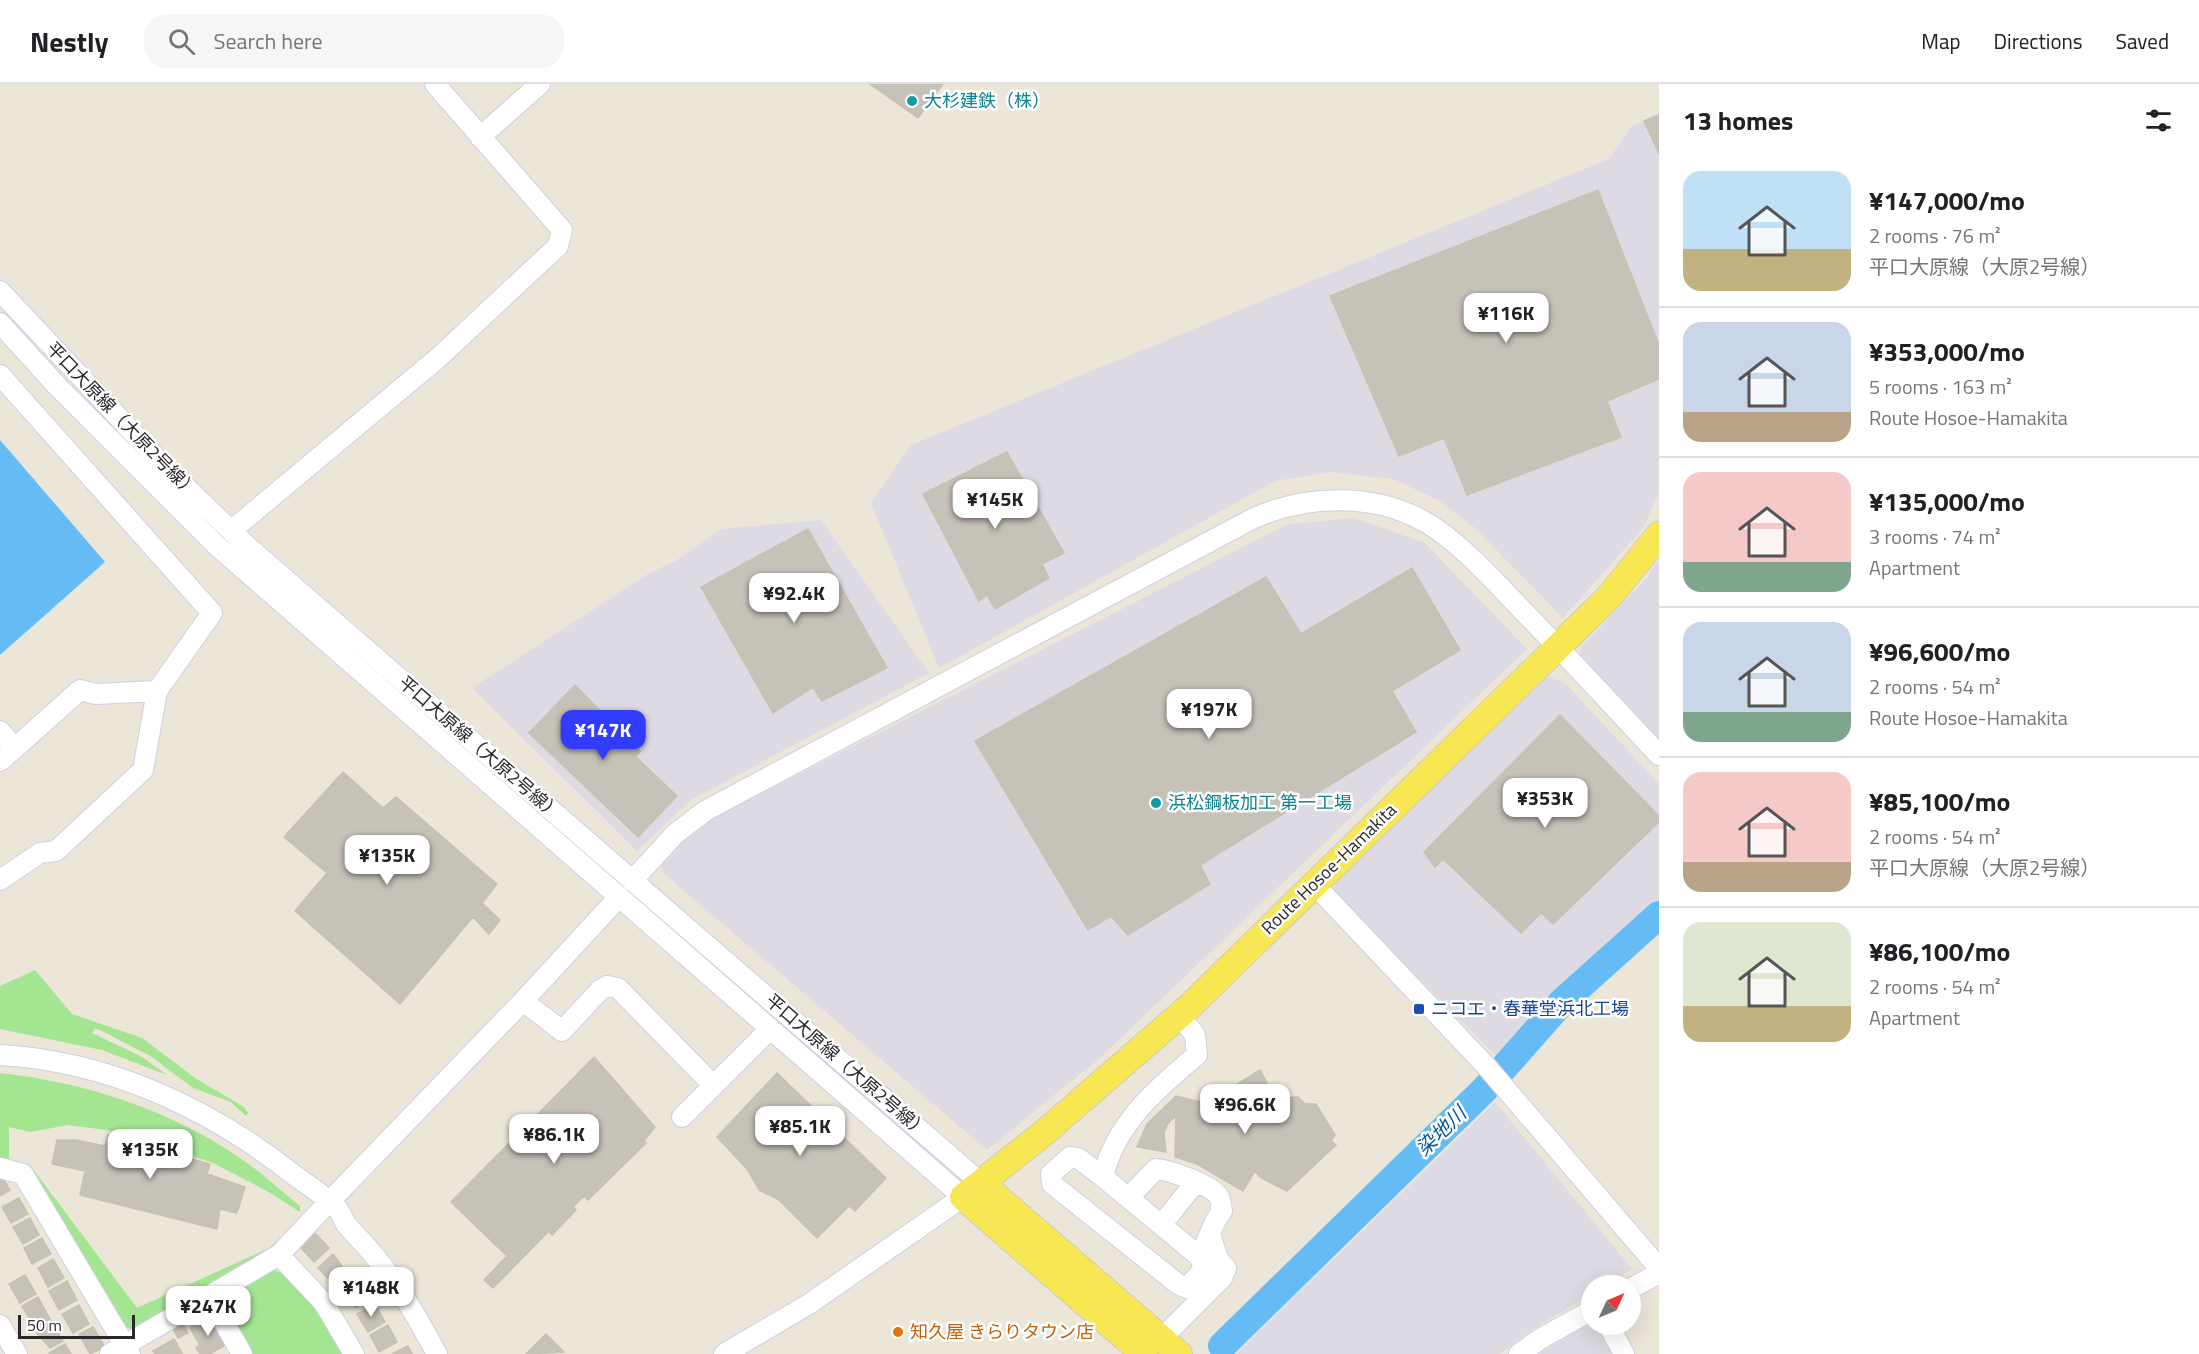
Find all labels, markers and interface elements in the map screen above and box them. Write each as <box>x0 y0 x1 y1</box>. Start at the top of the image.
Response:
search box <box>144 14 564 68</box>
text: Nestly <box>30 20 108 63</box>
text: Search here <box>213 24 323 58</box>
icon: search <box>165 25 198 58</box>
text: Map <box>1921 25 1961 57</box>
text: Directions <box>1994 25 2083 57</box>
text: Saved <box>2116 25 2169 57</box>
place label: 大杉建鉄（株） <box>924 87 1050 114</box>
marker: 大杉建鉄（株） <box>905 94 919 108</box>
text: 13 homes <box>1683 101 1793 140</box>
icon: filters <box>2142 104 2175 137</box>
text: ¥147,000/mo <box>1869 181 2025 220</box>
icon: home <box>1731 195 1803 267</box>
text: 2 rooms · 76 m² <box>1869 220 2001 251</box>
text: 平口大原線（大原2号線） <box>1869 251 2100 282</box>
pin: ¥116K <box>1464 293 1548 344</box>
text: ¥116K <box>1478 297 1534 328</box>
text: ¥353,000/mo <box>1869 332 2025 371</box>
street label: 平口大原線（大原2号線） <box>40 335 204 504</box>
icon: home <box>1731 346 1803 418</box>
text: 5 rooms · 163 m² <box>1869 371 2012 402</box>
text: Route Hosoe-Hamakita <box>1869 402 2068 433</box>
pin: ¥145K <box>953 479 1037 530</box>
text: ¥135,000/mo <box>1869 482 2025 521</box>
text: ¥145K <box>967 483 1023 514</box>
icon: home <box>1731 496 1803 568</box>
text: 3 rooms · 74 m² <box>1869 521 2001 552</box>
text: Apartment <box>1869 552 1960 583</box>
pin: ¥92.4K <box>745 573 843 624</box>
text: ¥92.4K <box>763 577 825 608</box>
text: ¥96,600/mo <box>1869 632 2010 671</box>
icon: home <box>1731 646 1803 718</box>
street label: 平口大原線（大原2号線） <box>393 669 568 826</box>
text: 2 rooms · 54 m² <box>1869 671 2001 702</box>
pin: ¥197K <box>1167 689 1251 740</box>
text: ¥197K <box>1181 693 1237 724</box>
text: Route Hosoe-Hamakita <box>1869 702 2068 733</box>
pin: ¥147K <box>561 710 645 761</box>
text: ¥147K <box>575 714 631 745</box>
pin: ¥353K <box>1503 778 1587 829</box>
text: ¥353K <box>1517 782 1573 813</box>
text: ¥85,100/mo <box>1869 782 2010 821</box>
place label: 浜松鋼板加工 第一工場 <box>1168 789 1352 816</box>
marker: 浜松鋼板加工 第一工場 <box>1149 796 1163 810</box>
icon: home <box>1731 796 1803 868</box>
street label: Route Hosoe-Hamakita <box>1255 797 1402 940</box>
text: 2 rooms · 54 m² <box>1869 821 2001 852</box>
pin: ¥135K <box>345 835 429 886</box>
text: ¥135K <box>359 839 415 870</box>
text: 平口大原線（大原2号線） <box>1869 852 2100 883</box>
text: ¥86,100/mo <box>1869 932 2010 971</box>
icon: home <box>1731 946 1803 1018</box>
text: 2 rooms · 54 m² <box>1869 971 2001 1002</box>
street label: 平口大原線（大原2号線） <box>760 987 935 1144</box>
place label: ニコエ・春華堂浜北工場 <box>1431 995 1629 1022</box>
marker: ニコエ・春華堂浜北工場 <box>1412 1002 1426 1016</box>
text: Apartment <box>1869 1002 1960 1033</box>
pin: ¥96.6K <box>1196 1084 1294 1135</box>
text: ¥96.6K <box>1214 1088 1276 1119</box>
water label: 染地川 <box>1408 1097 1474 1163</box>
pin: ¥85.1K <box>751 1106 849 1157</box>
text: ¥85.1K <box>769 1110 831 1141</box>
pin: ¥86.1K <box>505 1114 603 1165</box>
text: ¥86.1K <box>523 1118 585 1149</box>
pin: ¥135K <box>108 1129 192 1180</box>
text: ¥135K <box>122 1133 178 1164</box>
pin: ¥148K <box>329 1267 413 1318</box>
text: ¥148K <box>343 1271 399 1302</box>
north arrow <box>1581 1275 1641 1335</box>
map controls <box>1581 1275 1641 1335</box>
pin: ¥247K <box>166 1286 250 1337</box>
text: ¥247K <box>180 1290 236 1321</box>
scale bar <box>18 1312 135 1340</box>
text: 50 m <box>27 1313 62 1337</box>
place label: 知久屋 きらりタウン店 <box>910 1318 1094 1345</box>
marker: 知久屋 きらりタウン店 <box>891 1325 905 1339</box>

